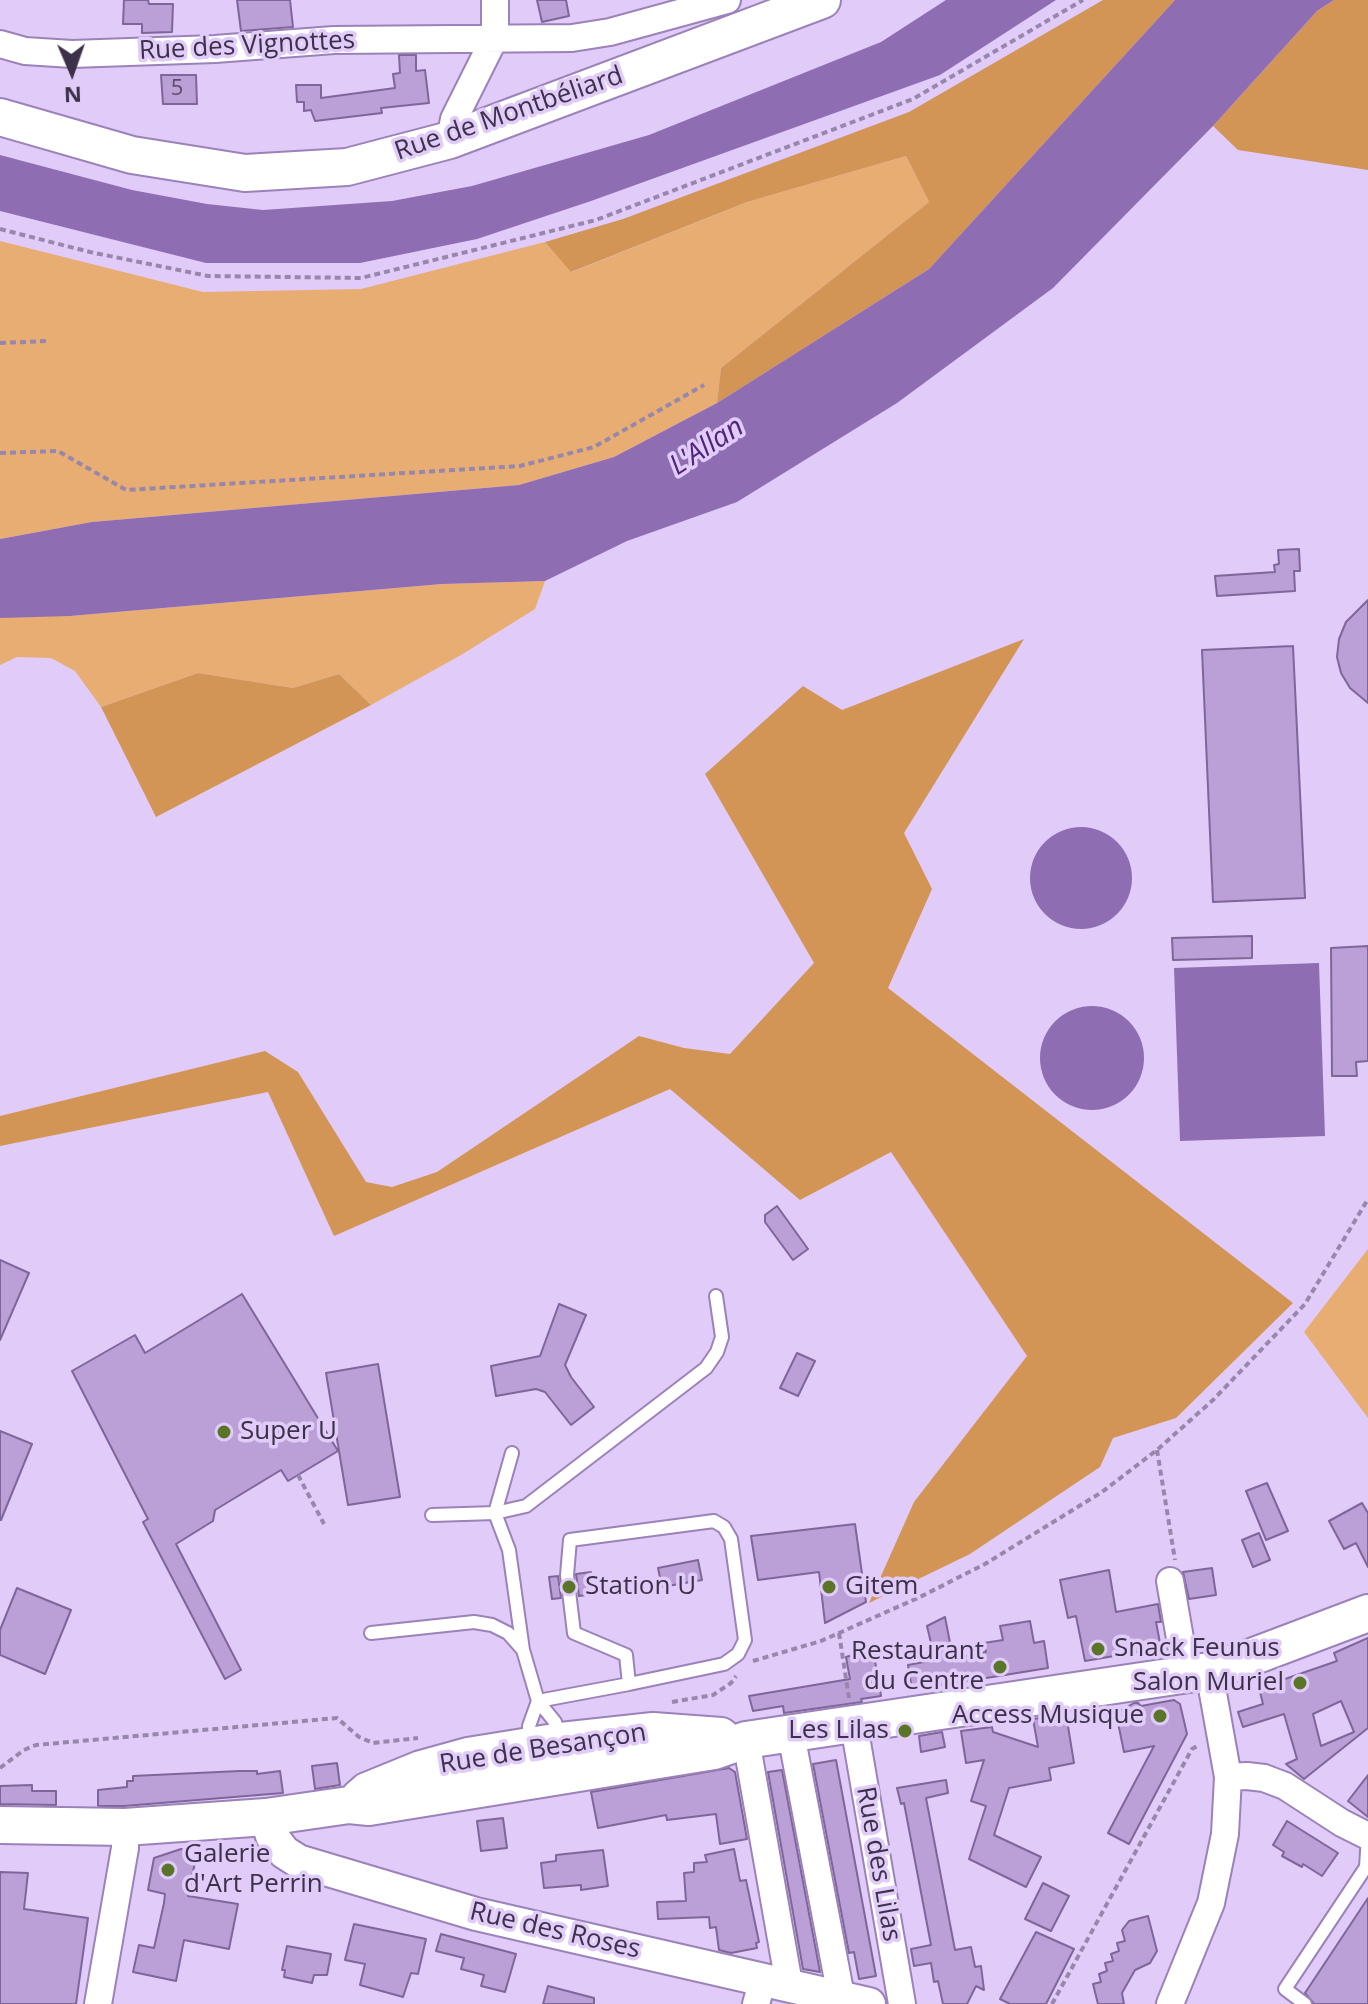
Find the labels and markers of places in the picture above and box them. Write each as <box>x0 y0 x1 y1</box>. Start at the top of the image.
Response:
place label: Super U <box>240 1416 337 1448</box>
marker: Super U <box>215 1423 233 1441</box>
place label: Station U <box>585 1571 696 1603</box>
place label: Gitem <box>845 1571 918 1603</box>
marker: Station U <box>560 1578 578 1596</box>
marker: Gitem <box>820 1578 838 1596</box>
place label: Snack Feunus <box>1114 1633 1280 1665</box>
place label: Restaurant du Centre <box>851 1636 984 1698</box>
marker: Snack Feunus <box>1089 1640 1107 1658</box>
marker: Restaurant du Centre <box>991 1658 1009 1676</box>
place label: Salon Muriel <box>1133 1667 1284 1699</box>
marker: Salon Muriel <box>1291 1674 1309 1692</box>
place label: Access Musique <box>952 1700 1144 1732</box>
marker: Access Musique <box>1151 1707 1169 1725</box>
place label: Les Lilas <box>788 1715 889 1747</box>
marker: Les Lilas <box>896 1722 914 1740</box>
place label: Galerie d'Art Perrin <box>184 1839 323 1900</box>
marker: Galerie d'Art Perrin <box>159 1861 177 1879</box>

